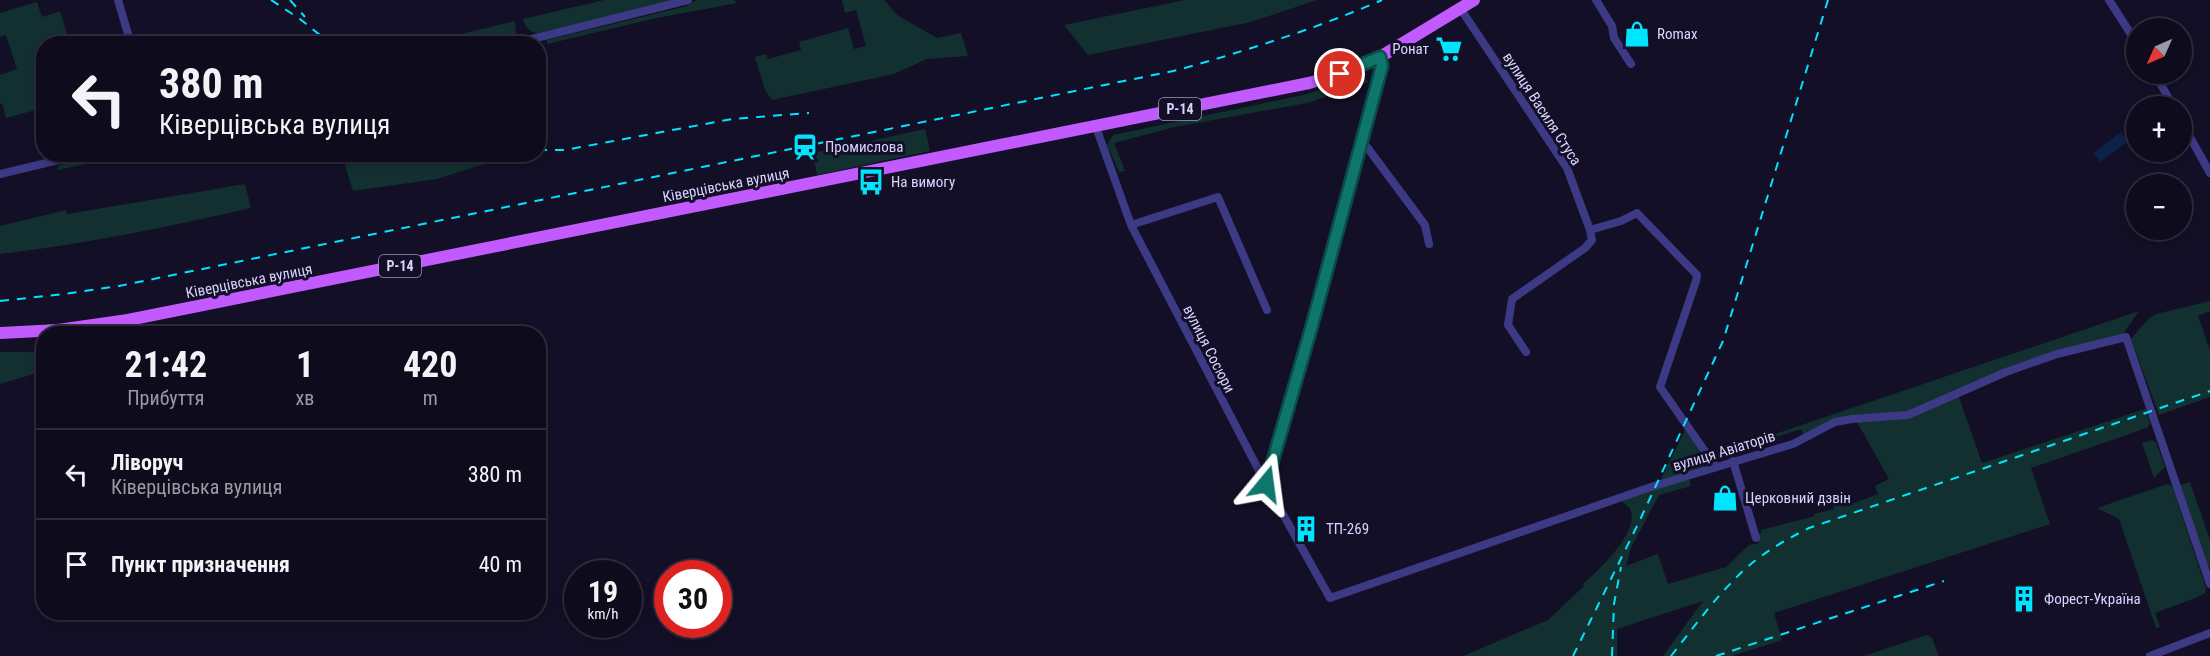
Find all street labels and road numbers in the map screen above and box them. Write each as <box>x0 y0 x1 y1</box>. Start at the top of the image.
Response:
street label: вулиця Василя Стуса <box>1499 49 1585 169</box>
road number: Р-14 <box>1159 98 1201 120</box>
street label: Ківерцівська вулиця <box>661 164 791 206</box>
road number: Р-14 <box>379 255 421 277</box>
street label: Ківерцівська вулиця <box>184 260 314 302</box>
street label: вулиця Сосюри <box>1179 302 1239 396</box>
street label: вулиця Авіаторів <box>1671 427 1777 475</box>

